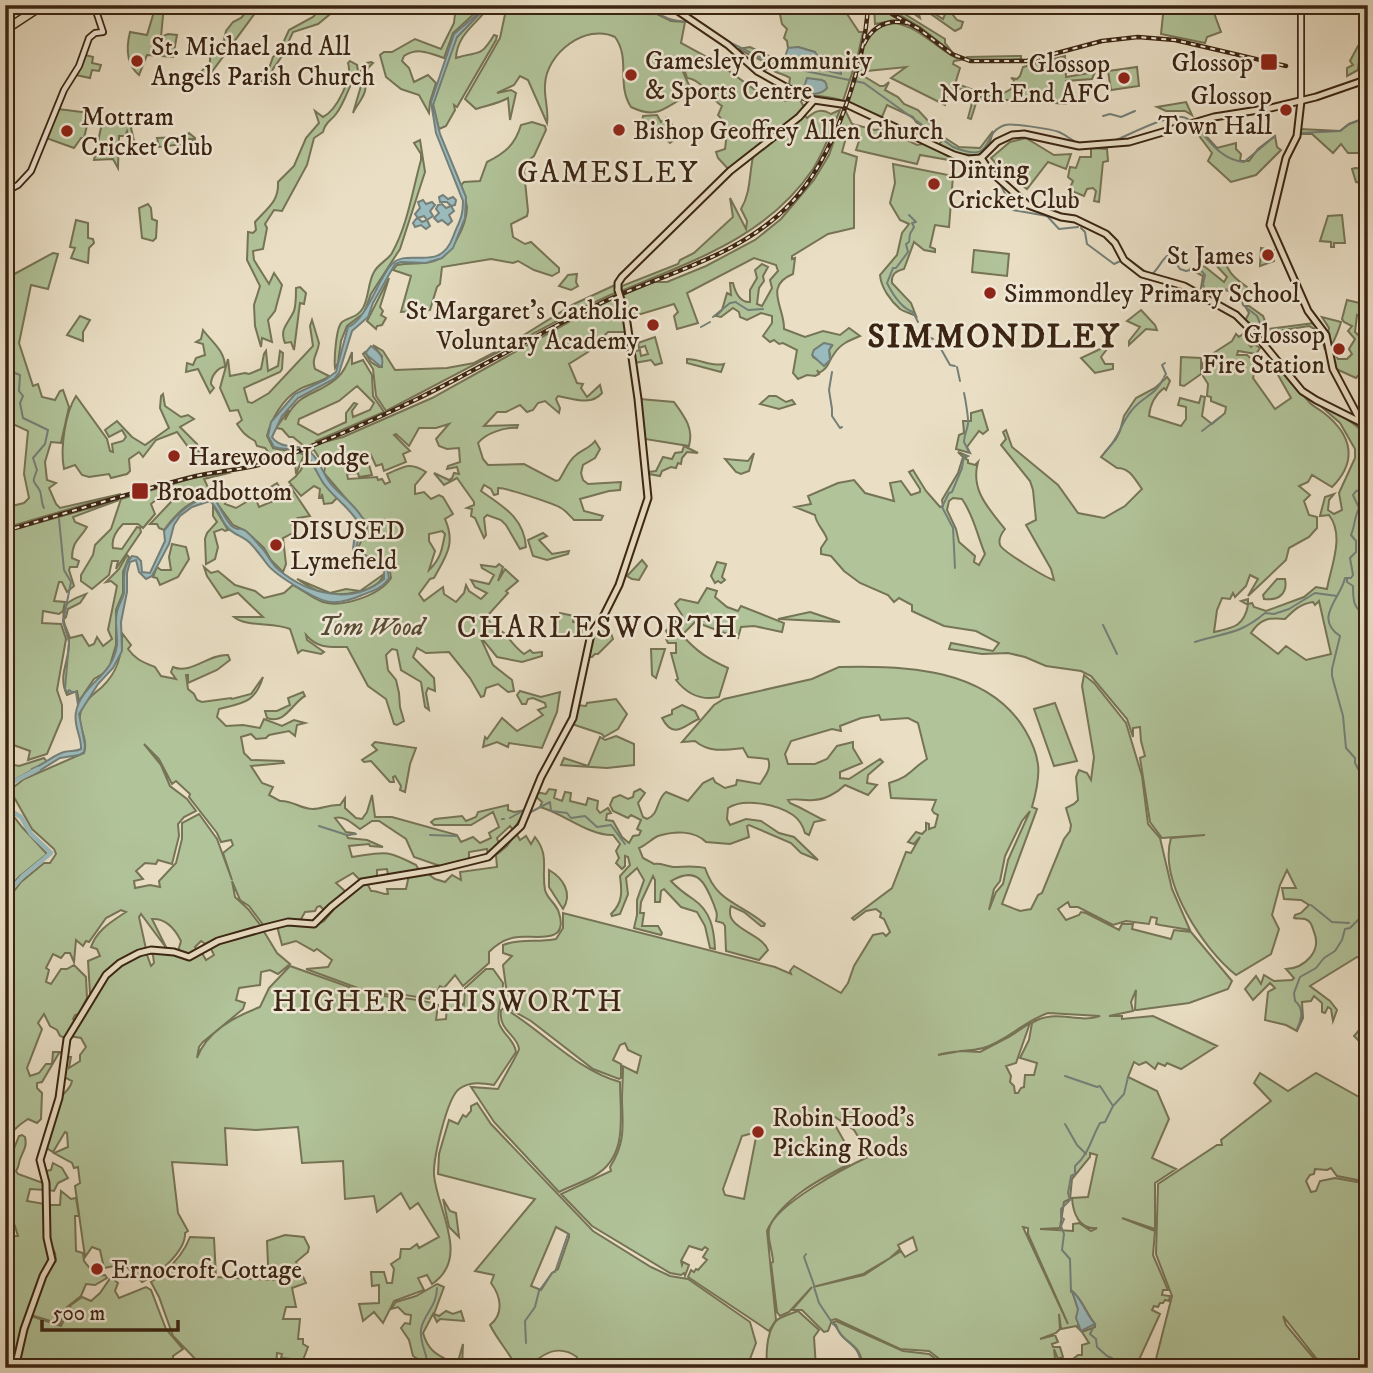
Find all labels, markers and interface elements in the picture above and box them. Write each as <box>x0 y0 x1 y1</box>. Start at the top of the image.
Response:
place label: St. Michael and All Angels Parish Church <box>151 31 375 94</box>
place label: Gamesley Community & Sports Centre <box>645 45 872 108</box>
place label: Glossop <box>1171 47 1253 80</box>
place label: Glossop North End AFC <box>939 48 1110 111</box>
marker: Glossop <box>1259 52 1279 72</box>
marker: St. Michael and All Angels Parish Church <box>129 53 145 69</box>
marker: Gamesley Community & Sports Centre <box>623 67 639 83</box>
marker: Glossop North End AFC <box>1116 70 1132 86</box>
place label: Glossop Town Hall <box>1158 80 1272 143</box>
place label: Mottram Cricket Club <box>81 101 213 164</box>
marker: Glossop Town Hall <box>1278 102 1294 118</box>
place label: Bishop Geoffrey Allen Church <box>633 115 944 148</box>
marker: Bishop Geoffrey Allen Church <box>611 122 627 138</box>
marker: Mottram Cricket Club <box>59 123 75 139</box>
place label: Dinting Cricket Club <box>948 154 1080 217</box>
district label: GAMESLEY <box>517 155 699 192</box>
marker: Dinting Cricket Club <box>926 176 942 192</box>
place label: St James <box>1167 240 1254 273</box>
marker: St James <box>1260 247 1276 263</box>
place label: Simmondley Primary School <box>1004 278 1300 311</box>
marker: Simmondley Primary School <box>982 285 998 301</box>
place label: St Margaret's Catholic Voluntary Academy <box>405 295 640 358</box>
marker: St Margaret's Catholic Voluntary Academy <box>645 317 661 333</box>
district label: SIMMONDLEY <box>867 317 1121 358</box>
place label: Glossop Fire Station <box>1202 319 1325 382</box>
marker: Glossop Fire Station <box>1331 341 1347 357</box>
place label: Harewood Lodge <box>188 441 370 474</box>
marker: Harewood Lodge <box>166 448 182 464</box>
place label: Broadbottom <box>156 476 292 509</box>
marker: Broadbottom <box>130 481 150 501</box>
place label: DISUSED Lymefield <box>290 515 405 578</box>
marker: DISUSED Lymefield <box>268 537 284 553</box>
district label: CHARLESWORTH <box>457 610 739 647</box>
park label: Tom Wood <box>318 611 428 644</box>
district label: HIGHER CHISWORTH <box>272 984 624 1021</box>
place label: Robin Hood's Picking Rods <box>772 1102 915 1165</box>
marker: Robin Hood's Picking Rods <box>750 1124 766 1140</box>
place label: Ernocroft Cottage <box>111 1254 302 1287</box>
marker: Ernocroft Cottage <box>89 1261 105 1277</box>
scale bar <box>42 1289 178 1333</box>
text: 500 m <box>52 1301 106 1327</box>

